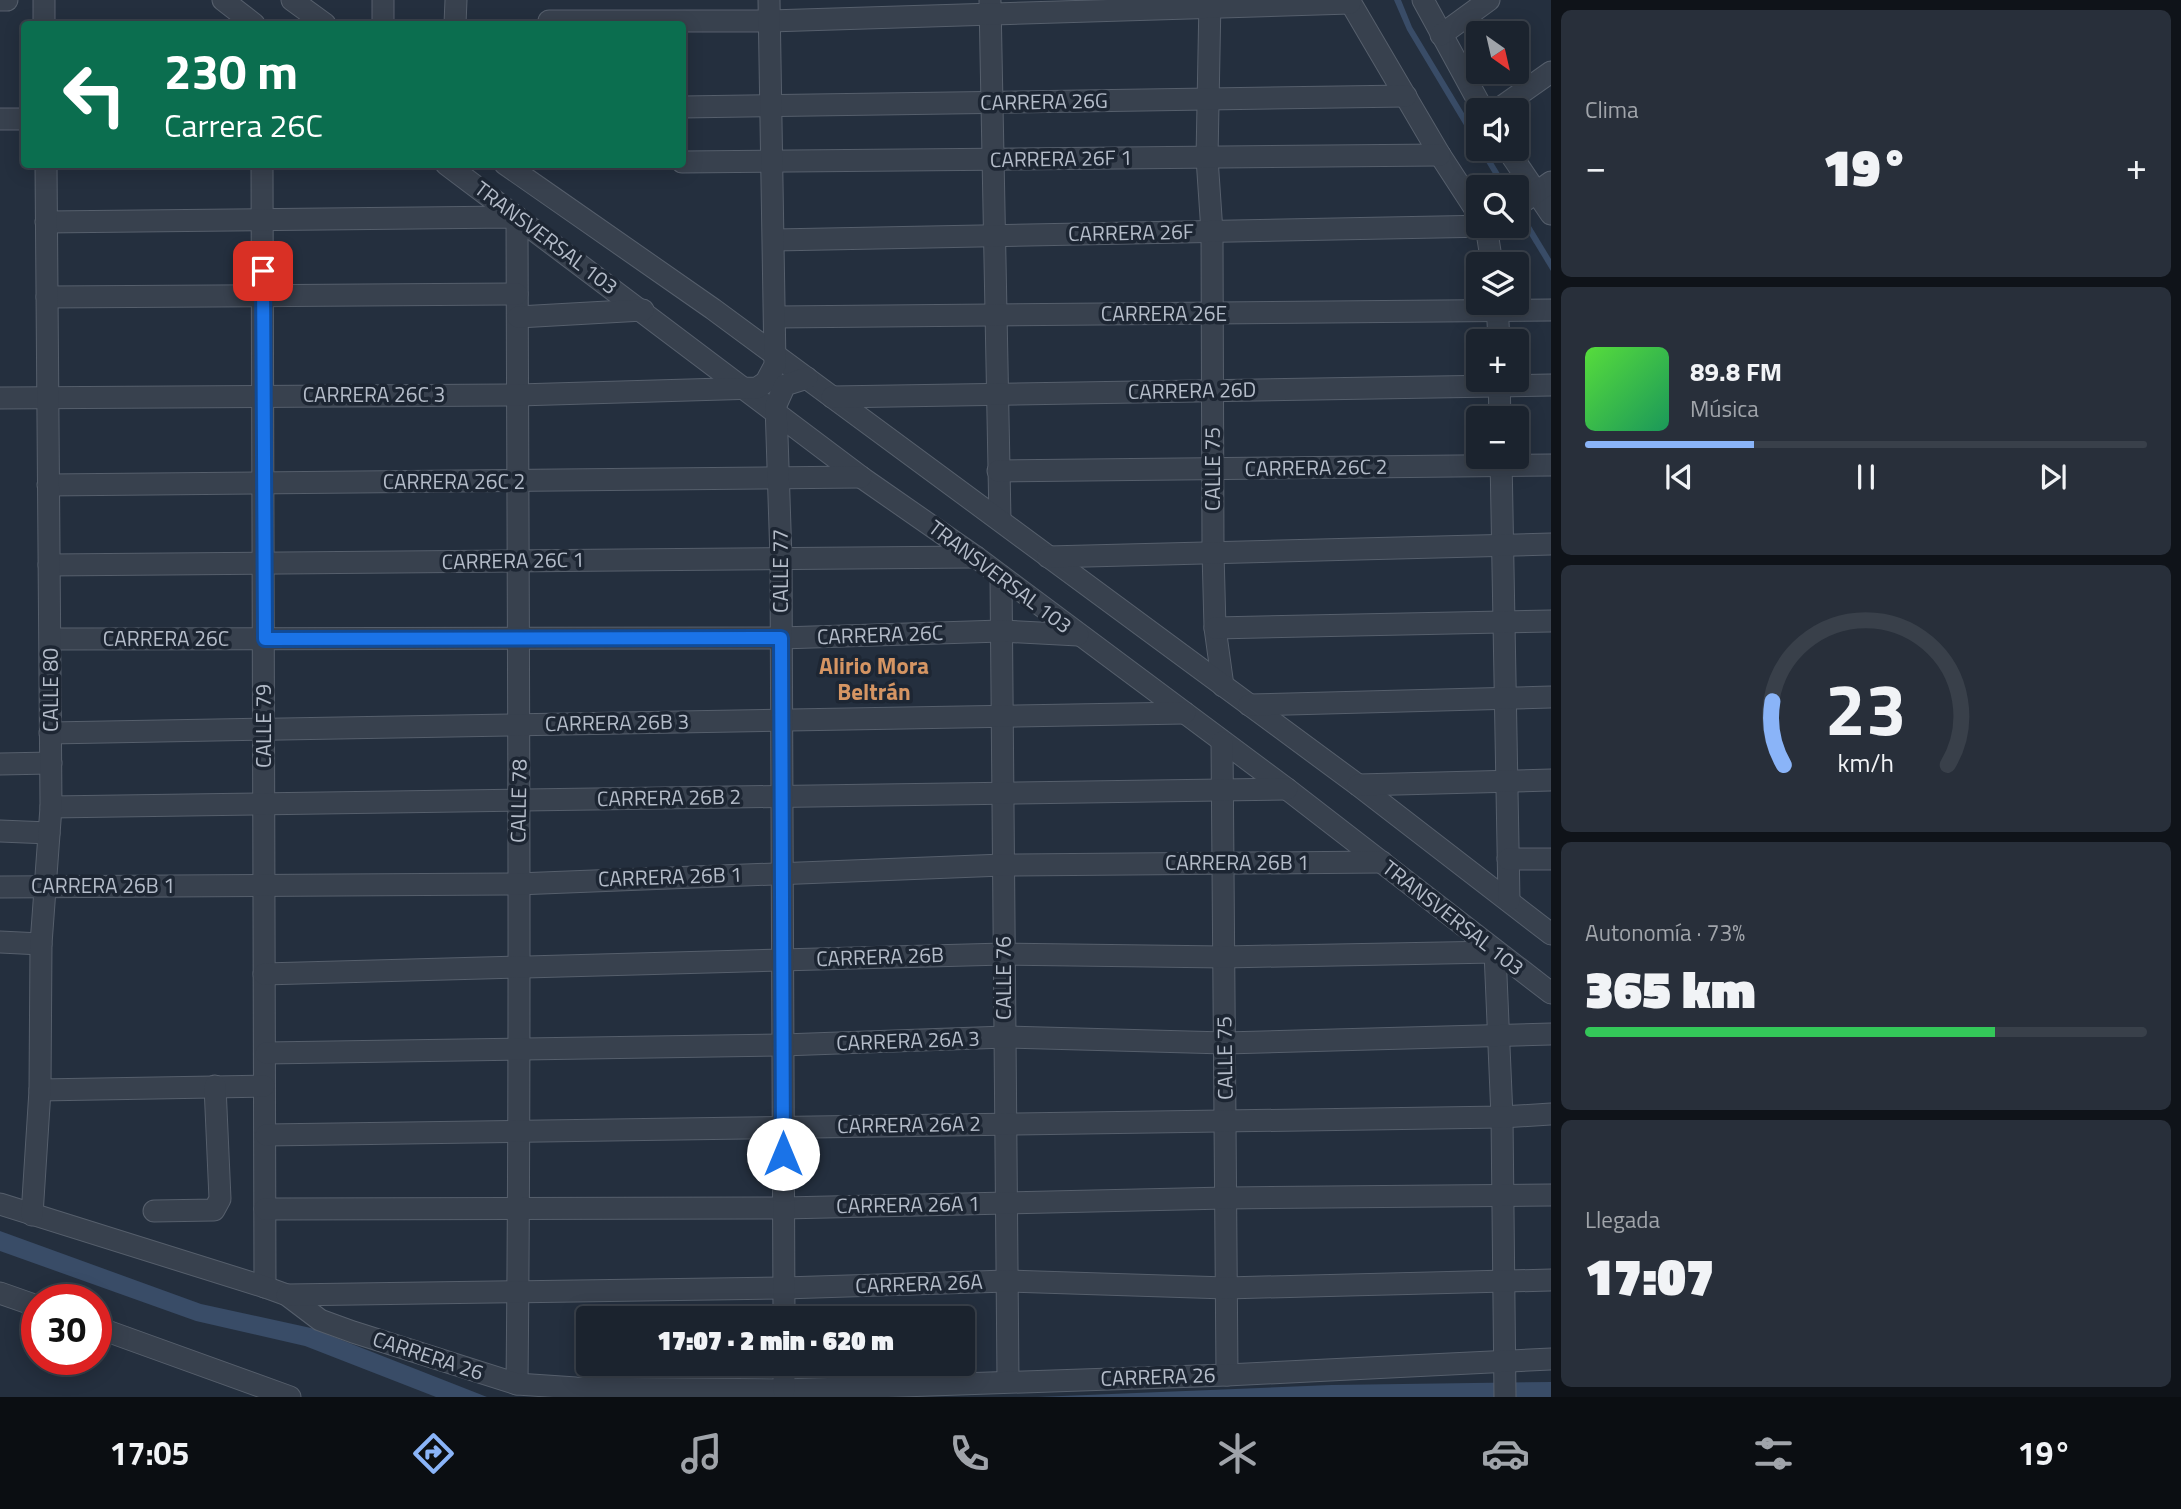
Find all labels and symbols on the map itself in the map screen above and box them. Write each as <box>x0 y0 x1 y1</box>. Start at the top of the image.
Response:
north arrow <box>1466 21 1530 84</box>
street label: CARRERA 26G <box>980 84 1108 118</box>
street label: CARRERA 26F 1 <box>990 141 1132 175</box>
street label: TRANSVERSAL 103 <box>468 173 625 302</box>
street label: CARRERA 26F <box>1068 215 1194 249</box>
pin <box>233 241 293 301</box>
street label: CARRERA 26E <box>1101 297 1227 329</box>
street label: CARRERA 26D <box>1128 373 1256 407</box>
street label: CARRERA 26C 3 <box>303 378 445 410</box>
street label: CALLE 75 <box>1196 427 1228 511</box>
street label: CARRERA 26C 2 <box>1244 450 1388 484</box>
street label: CARRERA 26C 2 <box>383 465 525 497</box>
street label: TRANSVERSAL 103 <box>922 512 1079 641</box>
street label: CALLE 77 <box>764 529 796 613</box>
street label: CARRERA 26C 1 <box>441 543 585 577</box>
street label: CARRERA 26C <box>816 616 944 652</box>
street label: CARRERA 26C <box>103 622 229 654</box>
street label: CALLE 80 <box>34 648 66 732</box>
district label: Alirio Mora Beltrán <box>819 648 929 709</box>
street label: CALLE 79 <box>247 684 279 768</box>
street label: CARRERA 26B 3 <box>545 705 689 739</box>
street label: CALLE 78 <box>501 759 535 843</box>
street label: CARRERA 26B 2 <box>597 780 741 814</box>
street label: CARRERA 26B 1 <box>1165 846 1309 878</box>
street label: TRANSVERSAL 103 <box>1376 852 1531 983</box>
street label: CARRERA 26B 1 <box>597 857 743 895</box>
street label: CARRERA 26B 1 <box>31 869 175 901</box>
street label: CALLE 76 <box>987 936 1019 1020</box>
street label: CARRERA 26B <box>816 938 944 974</box>
street label: CALLE 75 <box>1207 1016 1241 1100</box>
street label: CARRERA 26A 3 <box>836 1022 980 1058</box>
street label: CARRERA 26A 2 <box>837 1107 981 1141</box>
position arrow <box>746 1117 820 1191</box>
street label: CARRERA 26A 1 <box>836 1187 980 1221</box>
street label: CARRERA 26A <box>855 1265 984 1301</box>
speed limit sign: 30 <box>21 1284 112 1375</box>
street label: CARRERA 26 <box>369 1322 488 1388</box>
street label: CARRERA 26 <box>1100 1358 1216 1394</box>

